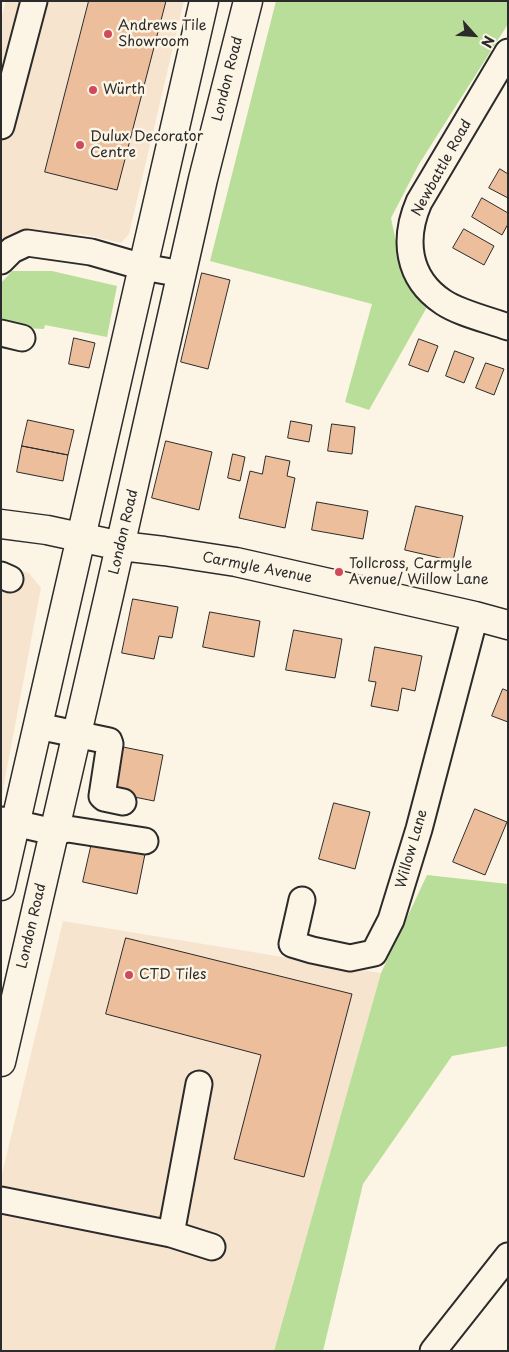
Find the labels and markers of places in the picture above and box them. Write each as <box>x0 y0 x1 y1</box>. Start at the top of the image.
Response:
place label: Andrews Tile Showroom <box>118 18 207 50</box>
marker: Andrews Tile Showroom <box>102 28 114 40</box>
place label: Würth <box>103 82 145 98</box>
marker: Würth <box>87 84 99 96</box>
place label: Dulux Decorator Centre <box>90 129 203 162</box>
marker: Dulux Decorator Centre <box>74 139 86 151</box>
place label: Tollcross, Carmyle Avenue/ Willow Lane <box>349 556 489 588</box>
marker: Tollcross, Carmyle Avenue/ Willow Lane <box>333 566 345 578</box>
place label: CTD Tiles <box>139 967 206 983</box>
marker: CTD Tiles <box>123 969 135 981</box>

